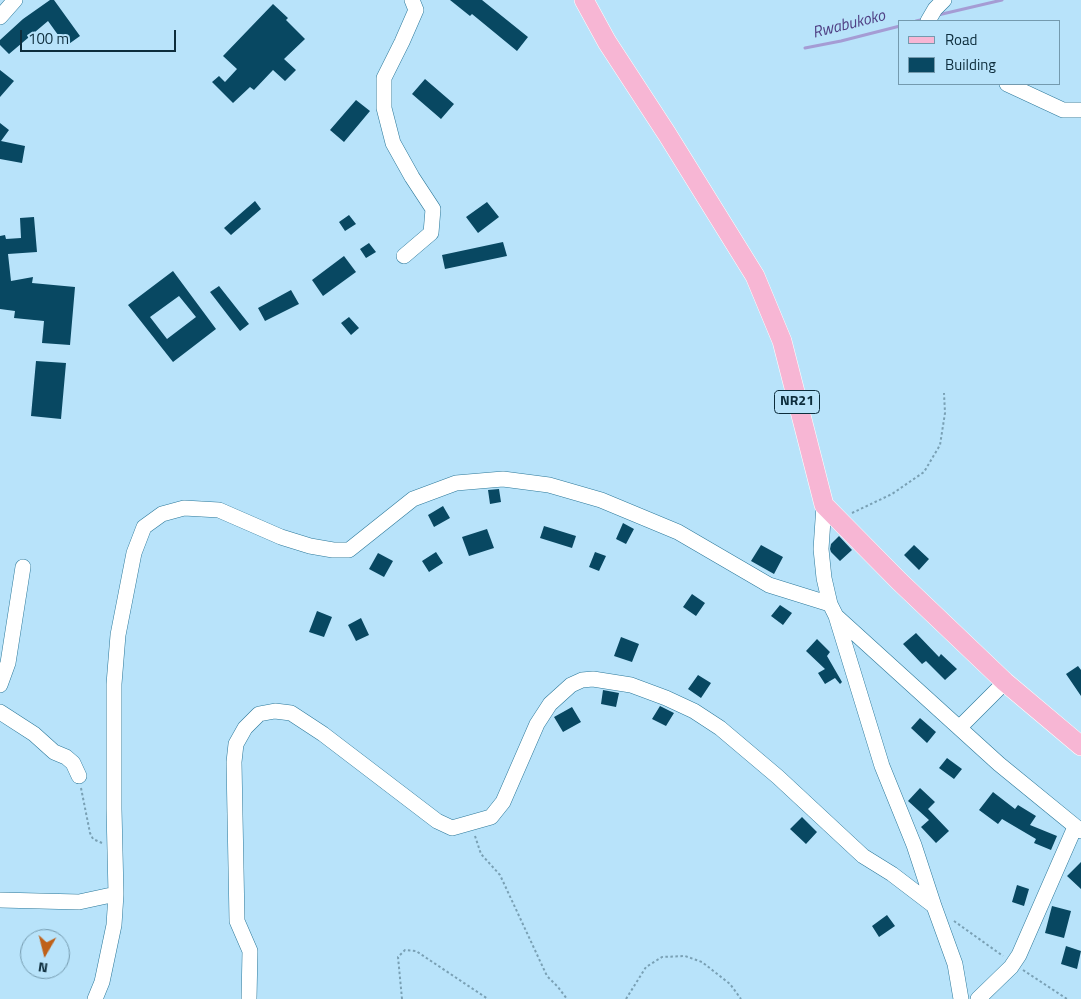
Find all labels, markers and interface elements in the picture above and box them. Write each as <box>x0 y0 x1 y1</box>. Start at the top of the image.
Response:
water label: Rwabukoko <box>811 7 887 43</box>
scale bar <box>22 20 179 52</box>
legend <box>898 20 1061 85</box>
text: 100 m <box>28 27 69 50</box>
text: Road <box>945 28 977 51</box>
text: Building <box>945 53 996 76</box>
road number: NR21 <box>774 391 820 414</box>
north arrow <box>20 929 70 979</box>
text: N <box>37 957 49 979</box>

